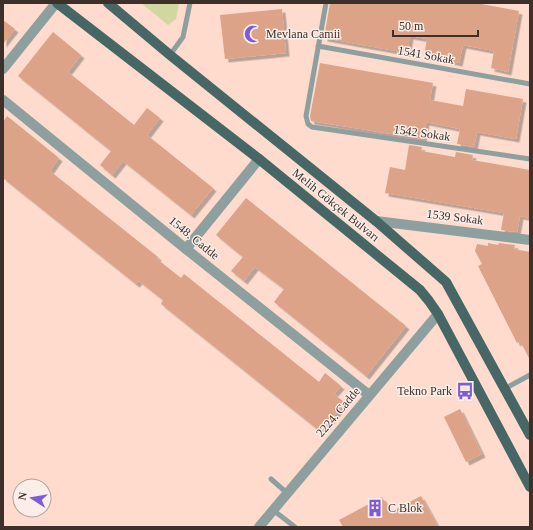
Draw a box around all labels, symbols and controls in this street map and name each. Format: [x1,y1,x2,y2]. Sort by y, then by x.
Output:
scale bar [393,12,478,38]
text: 50 m [399,19,424,33]
mosque icon: Mevlana Camii [243,24,263,44]
place label: Mevlana Camii [266,27,341,41]
street label: 1541 Sokak [397,43,455,67]
street label: 1542 Sokak [393,122,451,144]
street label: Melih Gökçek Bulvarı [290,166,383,245]
street label: 1539 Sokak [426,207,484,227]
street label: 1548. Cadde [166,213,222,263]
bus stop icon: Tekno Park [455,381,475,401]
street label: 2224. Cadde [313,384,363,440]
place label: Tekno Park [397,384,452,398]
north arrow [12,478,52,518]
text: N [16,491,29,501]
building icon: C Blok [365,498,385,518]
place label: C Blok [388,501,422,515]

